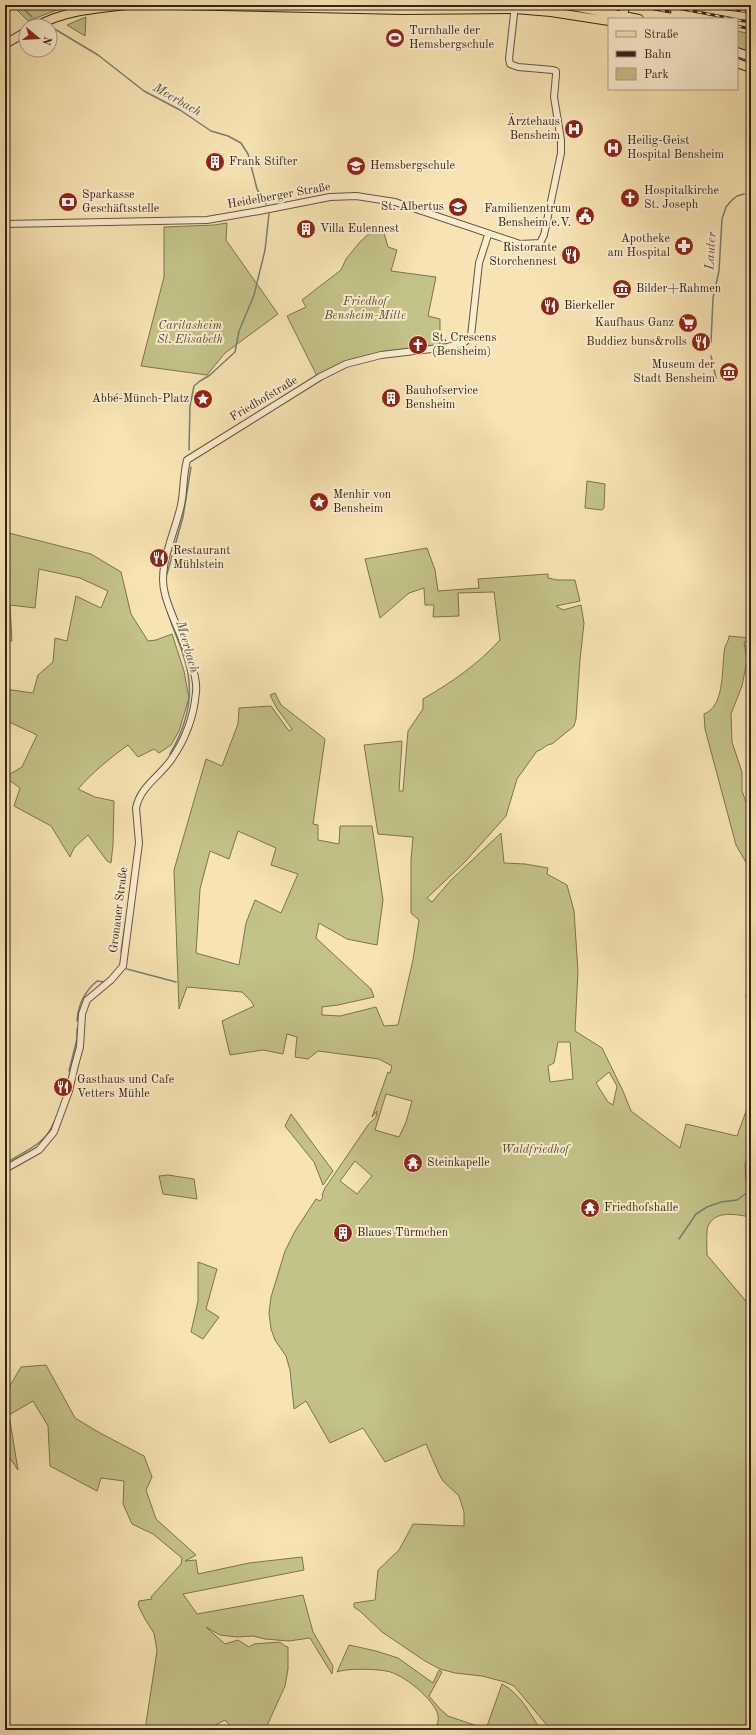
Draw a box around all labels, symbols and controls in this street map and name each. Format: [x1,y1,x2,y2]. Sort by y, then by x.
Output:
north arrow [18,18,58,58]
legend [608,18,738,90]
place label: Turnhalle der Hemsbergschule [409,25,494,51]
sports icon: Turnhalle der Hemsbergschule [384,27,406,49]
text: Straße [644,29,679,41]
text: N [39,35,53,47]
text: Bahn [644,49,672,61]
text: Park [644,69,669,81]
water label: Meerbach [150,81,204,119]
place label: Ärztehaus Bensheim [507,112,560,142]
hospital icon: Ärztehaus Bensheim [563,118,585,140]
place label: Heilig-Geist Hospital Bensheim [627,135,725,161]
hospital icon: Heilig-Geist Hospital Bensheim [602,137,624,159]
building icon: Frank Stifter [204,151,226,173]
school or university icon: Hemsbergschule [345,155,367,177]
place label: Frank Stifter [229,156,298,168]
place label: Hemsbergschule [370,160,455,172]
street label: Heidelberger Straße [227,181,332,211]
place label: Hospitalkirche St. Joseph [644,185,720,211]
church icon: Hospitalkirche St. Joseph [619,187,641,209]
place label: Sparkasse Geschäftsstelle [82,189,160,215]
bank icon: Sparkasse Geschäftsstelle [57,191,79,213]
school or university icon: St. Albertus [447,196,469,218]
place label: St. Albertus [381,201,444,213]
place label: Familienzentrum Bensheim e.V. [484,203,571,229]
public building icon: Familienzentrum Bensheim e.V. [574,205,596,227]
building icon: Villa Eulennest [295,218,317,240]
place label: Villa Eulennest [320,223,399,235]
water label: Lauter [703,231,719,272]
place label: Apotheke am Hospital [608,233,670,259]
pharmacy icon: Apotheke am Hospital [673,235,695,257]
place label: Ristorante Storchennest [489,242,557,268]
restaurant icon: Ristorante Storchennest [560,244,582,266]
museum icon: Bilder+Rahmen [611,278,633,300]
place label: Bilder+Rahmen [636,283,722,295]
restaurant icon: Bierkeller [539,295,561,317]
park label: Friedhof Bensheim-Mitte [323,296,406,322]
place label: Bierkeller [564,300,615,312]
supermarket icon: Kaufhaus Ganz [677,312,699,334]
place label: Kaufhaus Ganz [595,317,674,329]
park label: Caritasheim St. Elisabeth [157,320,223,346]
restaurant icon: Buddiez buns&rolls [690,331,712,353]
place label: St. Crescens (Bensheim) [432,332,497,358]
church icon: St. Crescens (Bensheim) [407,334,429,356]
place label: Buddiez buns&rolls [586,336,687,348]
place label: Museum der Stadt Bensheim [633,359,715,385]
museum icon: Museum der Stadt Bensheim [718,361,740,383]
street label: Friedhofstraße [228,374,300,424]
place label: Bauhofservice Bensheim [405,385,479,411]
building icon: Bauhofservice Bensheim [380,387,402,409]
place icon: Abbé-Münch-Platz [192,388,214,410]
place label: Abbé-Münch-Platz [92,393,189,405]
place label: Menhir von Bensheim [333,489,392,515]
place icon: Menhir von Bensheim [308,491,330,513]
place label: Restaurant Mühlstein [173,545,230,571]
restaurant icon: Restaurant Mühlstein [148,547,170,569]
water label: Meerbach [173,619,201,675]
street label: Gronauer Straße [108,866,130,954]
place label: Gasthaus und Cafe Vetters Mühle [77,1074,175,1100]
restaurant icon: Gasthaus und Cafe Vetters Mühle [52,1076,74,1098]
park label: Waldfriedhof [501,1144,571,1156]
temple icon: Steinkapelle [402,1152,424,1174]
place label: Steinkapelle [427,1157,490,1169]
temple icon: Friedhofshalle [579,1197,601,1219]
place label: Friedhofshalle [604,1202,679,1214]
building icon: Blaues Türmchen [332,1222,354,1244]
place label: Blaues Türmchen [357,1227,449,1239]

